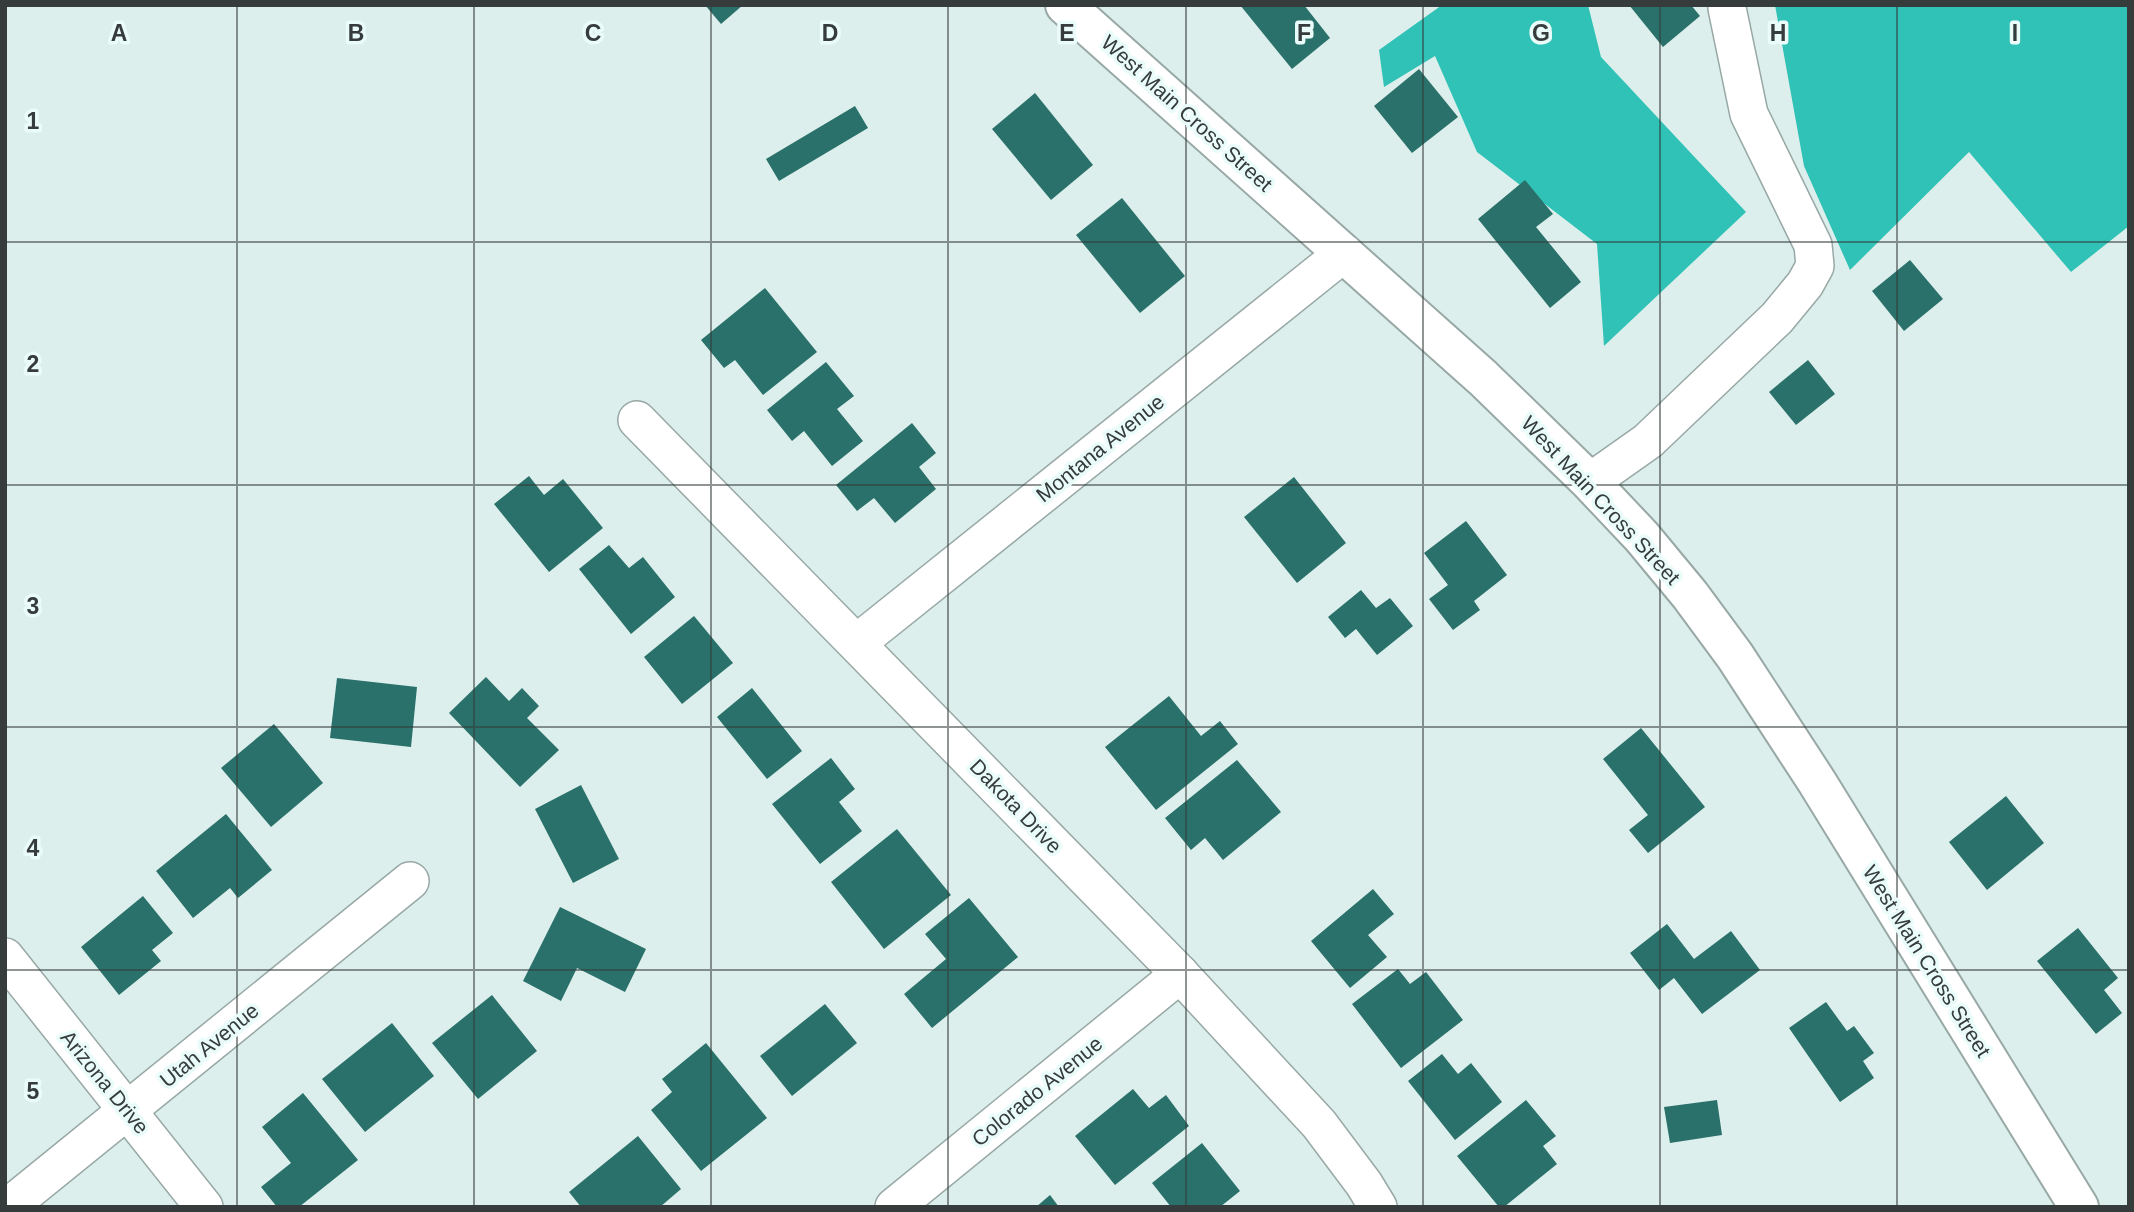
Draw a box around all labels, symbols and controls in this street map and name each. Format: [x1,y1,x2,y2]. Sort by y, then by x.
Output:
text: A [111,20,127,46]
text: B [348,20,364,46]
text: C [585,20,601,46]
text: D [822,20,838,46]
text: E [1059,20,1075,46]
text: F [1297,20,1311,46]
text: G [1532,20,1550,46]
text: H [1770,20,1786,46]
text: I [2012,20,2018,46]
street label: West Main Cross Street [1097,30,1277,196]
text: 1 [27,108,40,134]
text: 2 [27,351,39,377]
street label: Montana Avenue [1032,390,1168,506]
street label: West Main Cross Street [1517,411,1685,589]
text: 3 [27,593,39,619]
street label: Dakota Drive [966,754,1066,858]
text: 4 [27,835,40,861]
street label: West Main Cross Street [1859,861,1995,1061]
street label: Utah Avenue [155,998,263,1092]
street label: Arizona Drive [56,1026,154,1138]
street label: Colorado Avenue [967,1031,1107,1151]
text: 5 [27,1078,40,1104]

